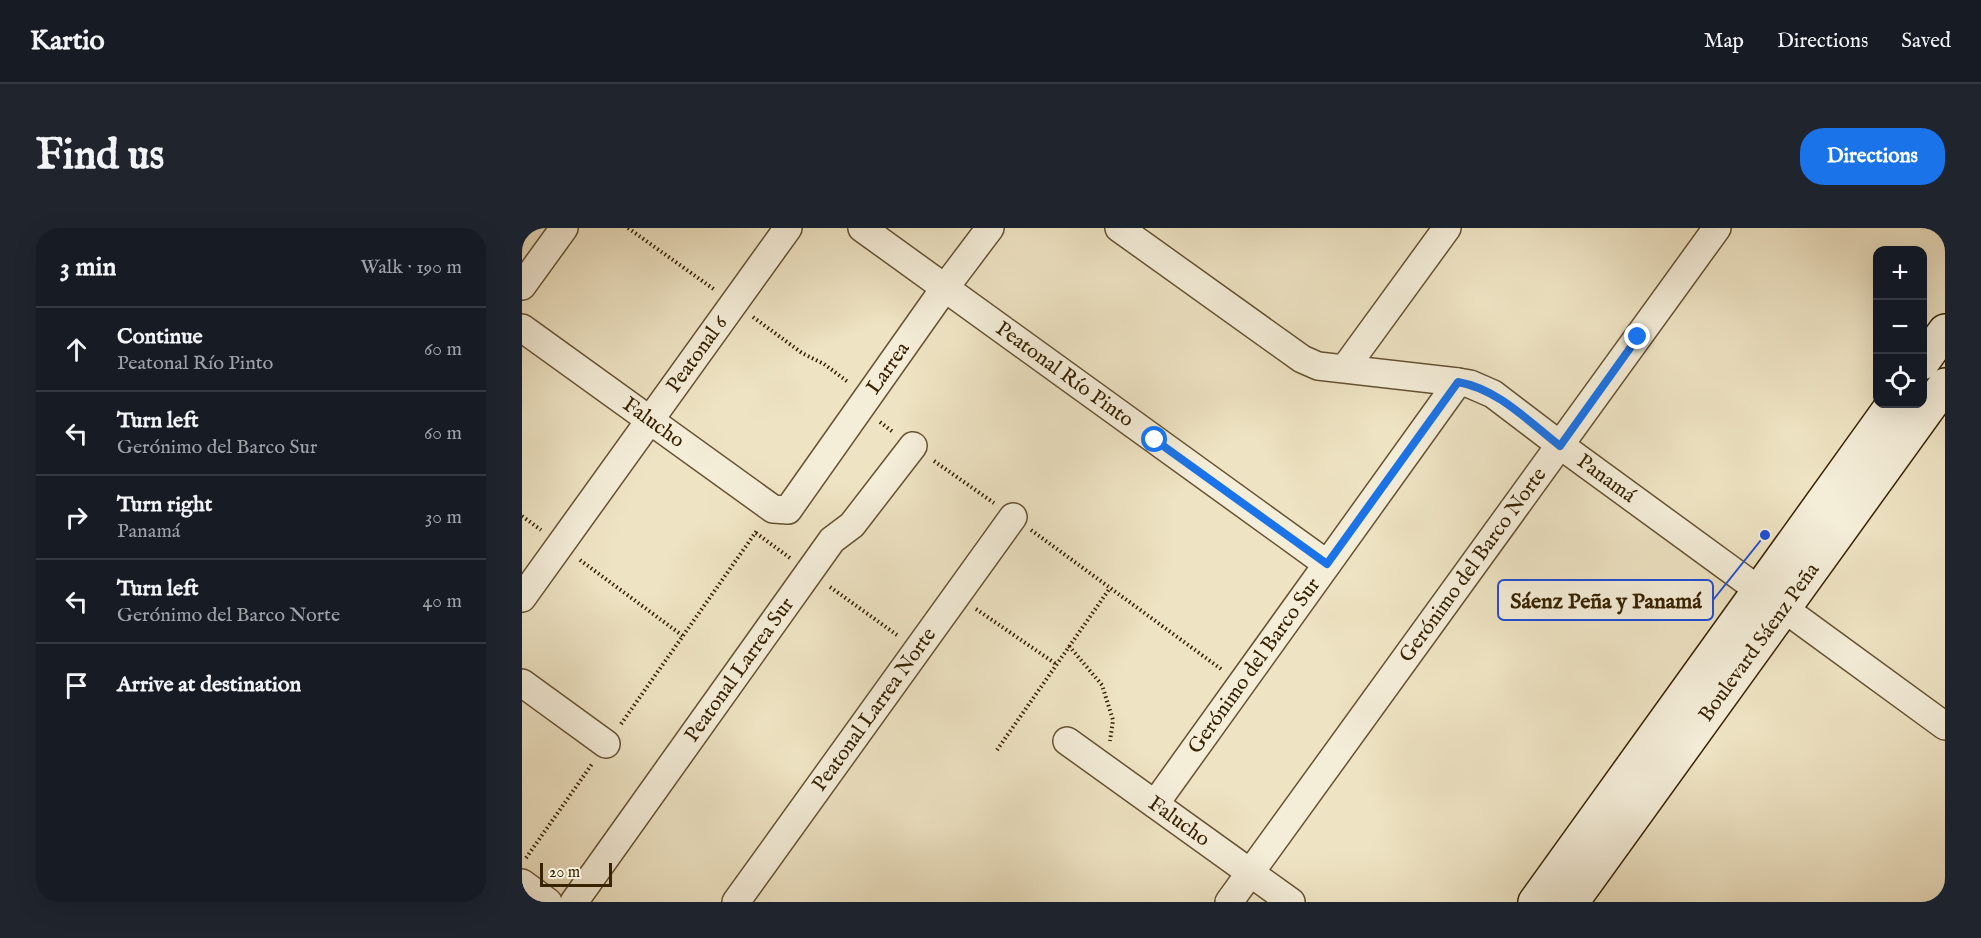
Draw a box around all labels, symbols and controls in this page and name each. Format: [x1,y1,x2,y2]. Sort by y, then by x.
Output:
text: Kartio [30,24,105,59]
text: Map [1704,28,1744,55]
text: Directions [1777,28,1868,55]
text: Saved [1901,28,1951,55]
button: Directions [1800,128,1945,185]
text: Find us [36,130,164,183]
map controls [1873,246,1927,408]
button: + [1873,246,1927,300]
text: 3 min [60,251,116,284]
text: Walk · 190 m [360,255,462,280]
button: − [1873,300,1927,354]
street label: Peatonal 6 [660,310,735,398]
street label: Peatonal Río Pinto [990,315,1139,433]
text: Continue [117,323,203,351]
route end [1624,323,1650,349]
icon: ahead [60,333,93,366]
street label: Larrea [860,336,916,400]
text: 60 m [424,337,462,362]
text: Peatonal Río Pinto [117,351,273,376]
button: locate [1873,354,1927,408]
street label: Falucho [617,391,690,454]
text: Turn left [117,407,199,435]
icon: left [60,417,93,450]
text: 60 m [424,421,462,446]
route start [1141,426,1167,452]
text: Gerónimo del Barco Sur [117,435,317,460]
street label: Panamá [1571,448,1642,510]
street label: Gerónimo del Barco Norte [1393,462,1553,668]
text: Turn right [117,491,212,519]
icon: right [60,501,93,534]
text: 30 m [425,505,462,530]
text: Panamá [117,519,180,544]
street label: Boulevard Sáenz Peña [1693,557,1826,727]
street label: Gerónimo del Barco Sur [1182,572,1327,759]
text: Turn left [117,575,199,603]
callout: Sáenz Peña y Panamá [1498,580,1713,620]
icon: left [60,585,93,618]
text: Sáenz Peña y Panamá [1510,588,1702,616]
text: 40 m [423,589,462,614]
street label: Peatonal Larrea Sur [679,592,800,748]
text: Gerónimo del Barco Norte [117,603,340,628]
street label: Peatonal Larrea Norte [806,622,943,797]
icon: arrive [60,669,93,702]
text: Arrive at destination [117,671,301,699]
street label: Falucho [1143,790,1215,853]
scale bar [540,860,612,888]
text: 20 m [549,863,580,883]

